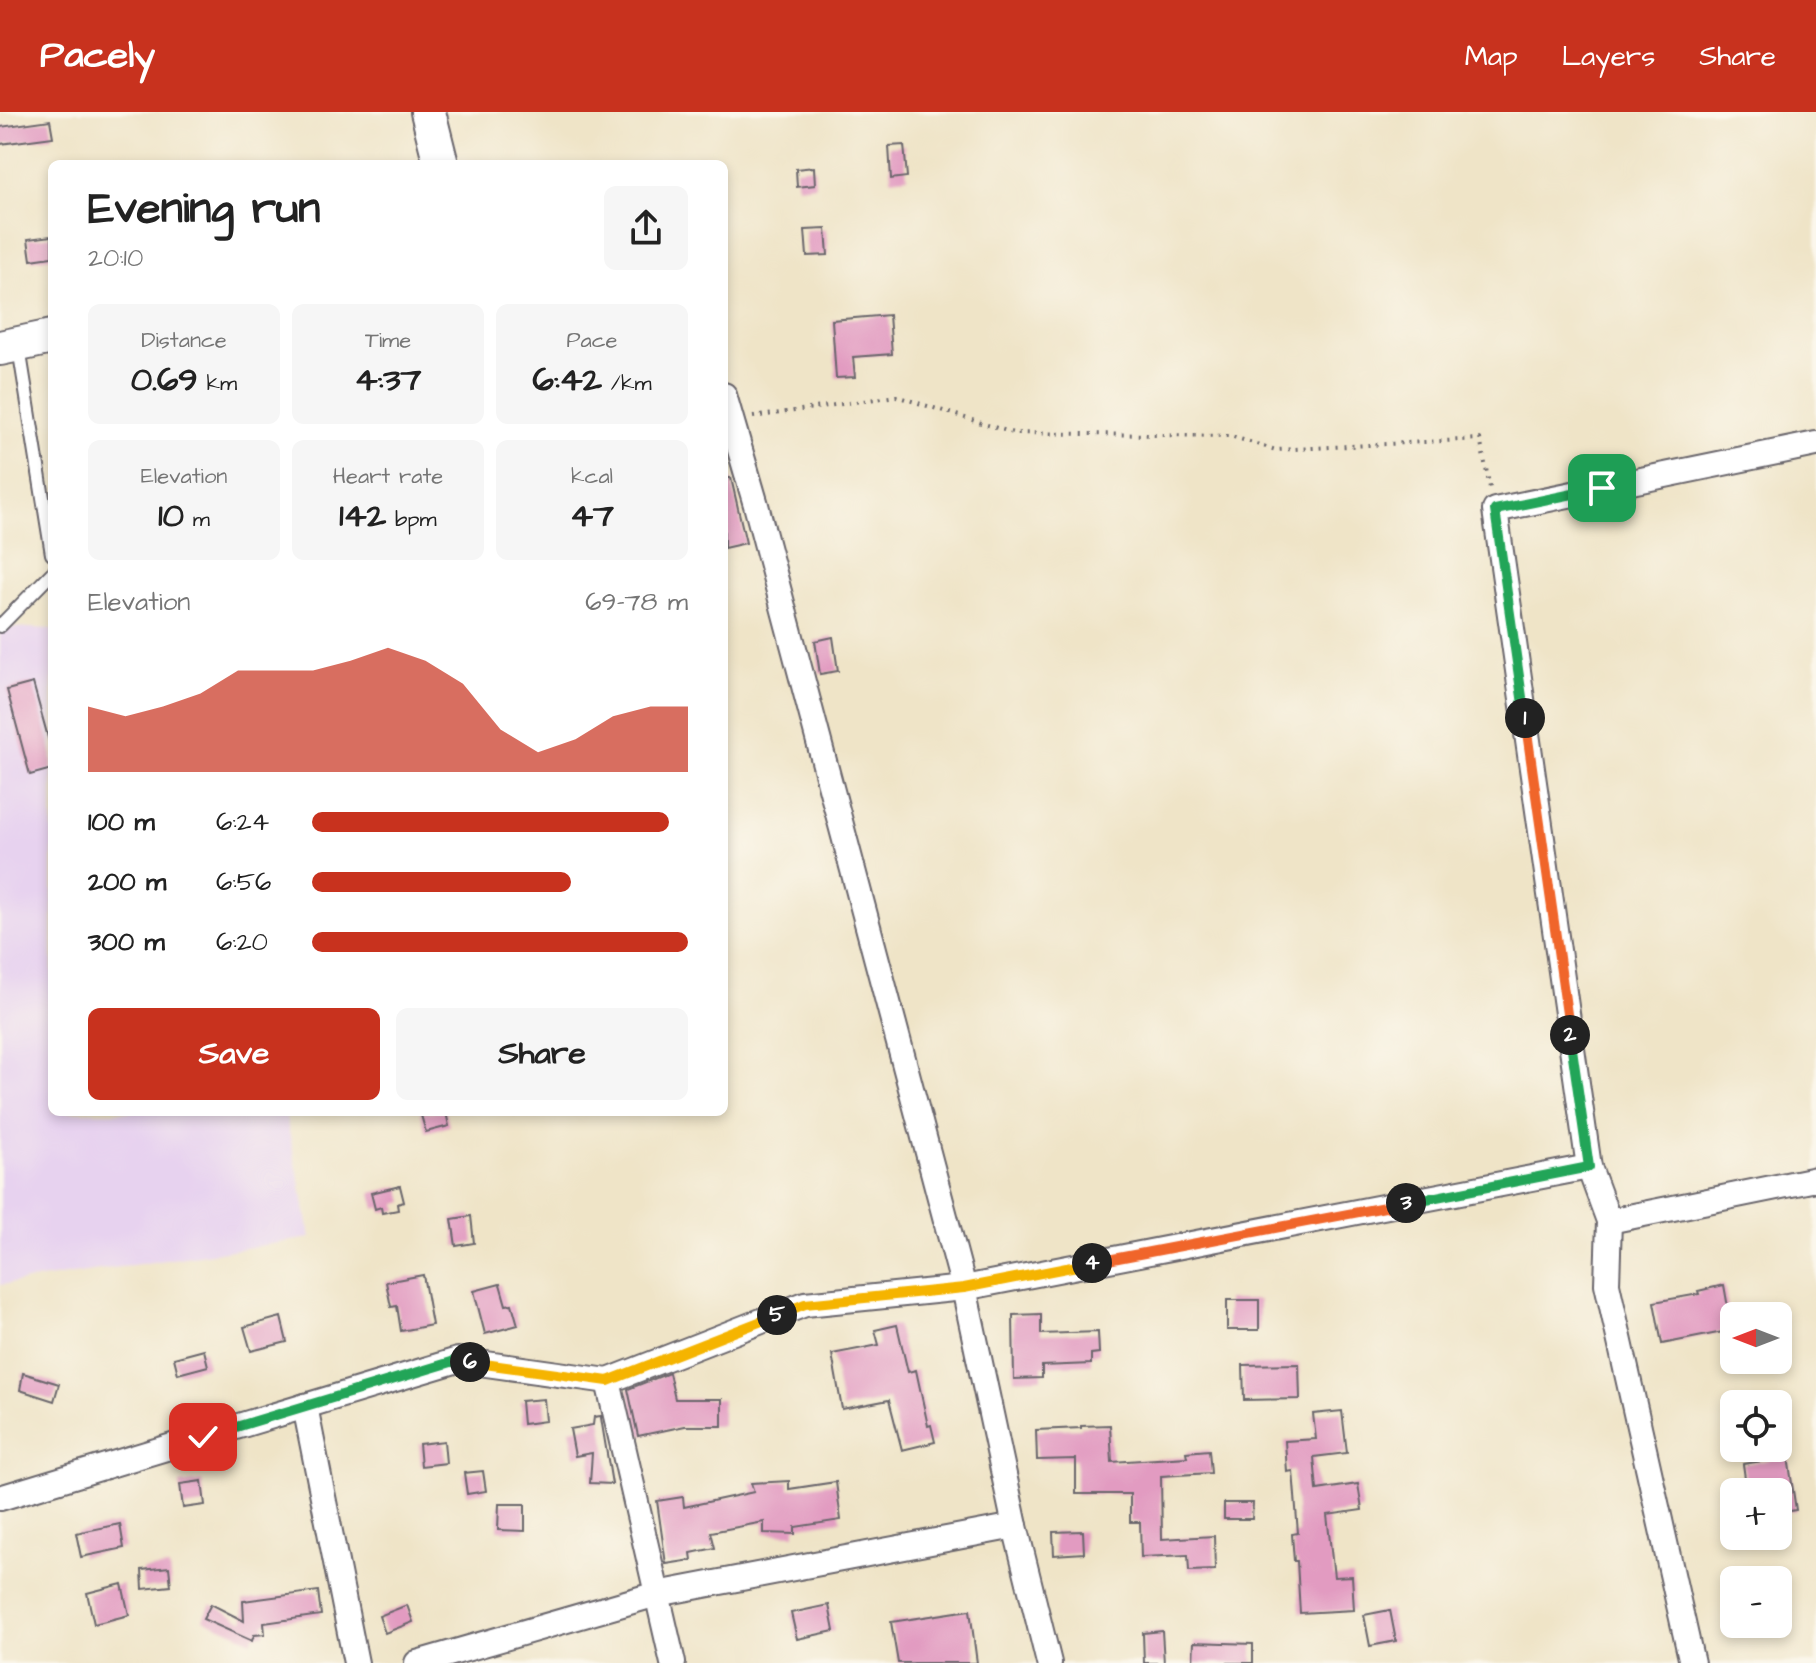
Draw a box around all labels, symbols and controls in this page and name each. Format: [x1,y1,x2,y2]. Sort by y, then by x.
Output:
text: Pacely [40,30,155,82]
text: Map [1465,37,1518,76]
text: Layers [1562,37,1655,76]
text: Share [1699,37,1776,76]
text: Evening run [88,179,320,240]
button: share [604,186,688,270]
text: 20:10 [88,240,143,276]
text: Distance [141,325,227,356]
text: Time [365,325,411,356]
text: Pace [566,325,618,356]
text: 0.69 [131,356,198,404]
text: 4:37 [354,356,422,404]
text: 6:42 [532,356,602,404]
text: km [198,368,237,399]
text: /km [602,368,652,399]
pin [1568,454,1636,522]
text: Elevation [141,461,227,492]
text: Heart rate [333,461,443,492]
text: kcal [571,461,613,492]
icon: arrive [1580,466,1624,510]
text: 10 [158,492,184,540]
text: 142 [339,492,386,540]
text: 47 [570,492,614,540]
text: m [184,504,210,535]
text: bpm [386,504,437,535]
text: Elevation [88,584,190,620]
text: 69–78 m [585,584,688,620]
pin: 1 [1505,698,1545,738]
text: 1 [1524,702,1526,733]
text: 100 m [88,804,155,840]
text: 6:24 [216,804,269,840]
text: 200 m [88,864,166,900]
text: 6:56 [216,864,271,900]
text: 300 m [88,924,165,960]
text: 6:20 [216,924,268,960]
button: Save [88,1008,380,1100]
button: Share [396,1008,688,1100]
pin: 2 [1550,1015,1590,1055]
text: 2 [1564,1019,1576,1050]
pin: 3 [1386,1183,1426,1223]
text: 3 [1400,1187,1412,1218]
pin: 4 [1072,1243,1112,1283]
text: 4 [1085,1247,1099,1278]
pin: 5 [757,1295,797,1335]
text: 5 [769,1299,785,1330]
north arrow [1720,1302,1792,1374]
map controls [1720,1302,1792,1638]
pin: 6 [450,1342,490,1382]
text: 6 [463,1346,477,1377]
button: locate [1720,1390,1792,1462]
pin [169,1403,237,1471]
icon: check [181,1415,225,1459]
button: + [1720,1478,1792,1550]
button: − [1720,1566,1792,1638]

